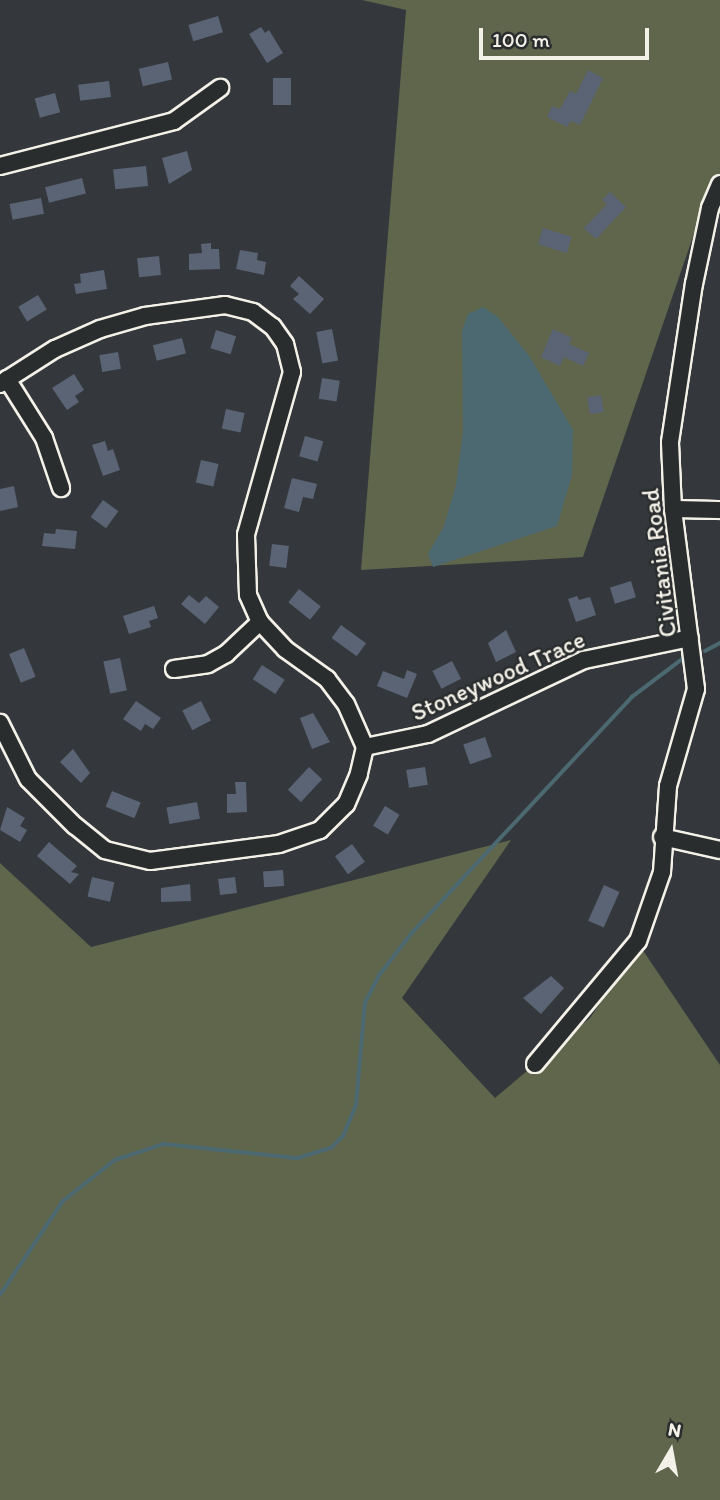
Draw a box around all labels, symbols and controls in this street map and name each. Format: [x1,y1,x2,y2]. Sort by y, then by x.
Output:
scale bar [482,14,652,58]
text: 100 m [492,27,550,52]
street label: Civitania Road [636,487,682,639]
street label: Stoneywood Trace [407,625,589,727]
north arrow [636,1416,706,1486]
text: N [666,1417,683,1442]

